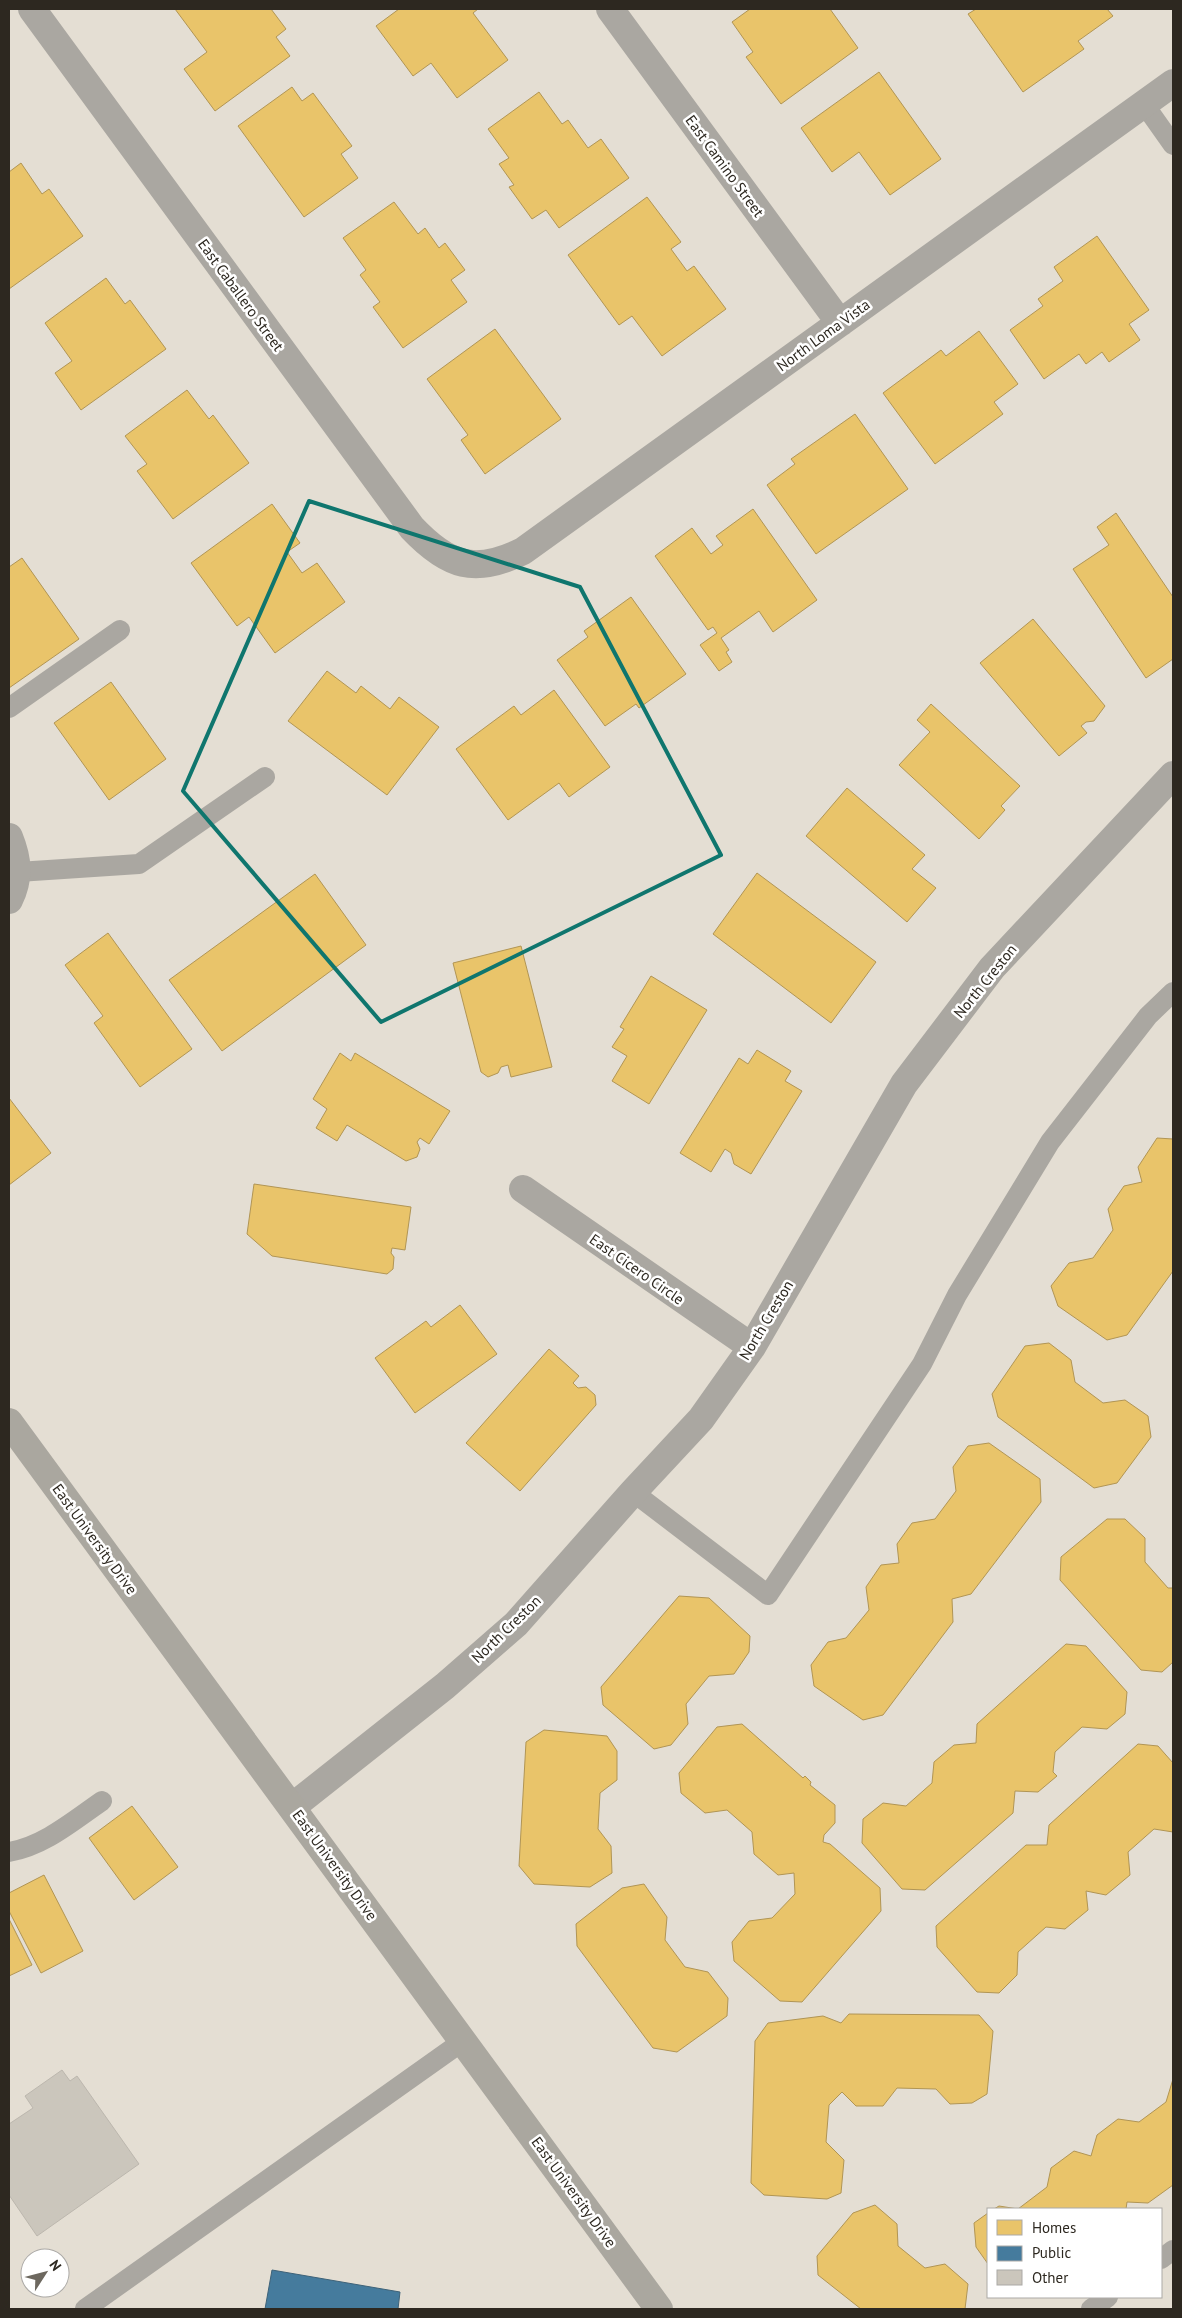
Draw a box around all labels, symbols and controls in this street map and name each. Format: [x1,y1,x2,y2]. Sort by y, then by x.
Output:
street label: East Camino Street [682,111,768,221]
street label: East Caballero Street [194,235,288,355]
street label: North Loma Vista [773,295,873,375]
street label: North Creston [949,940,1021,1022]
street label: East Cicero Circle [586,1229,688,1309]
street label: North Creston [735,1277,797,1363]
street label: East University Drive [48,1480,142,1598]
street label: North Creston [467,1591,545,1667]
street label: East University Drive [288,1806,382,1924]
street label: East University Drive [527,2133,621,2251]
legend [987,2208,1162,2298]
text: Homes [1032,2218,1076,2237]
text: Public [1032,2243,1071,2262]
north arrow [20,2248,70,2298]
text: N [46,2256,66,2274]
text: Other [1032,2268,1068,2287]

